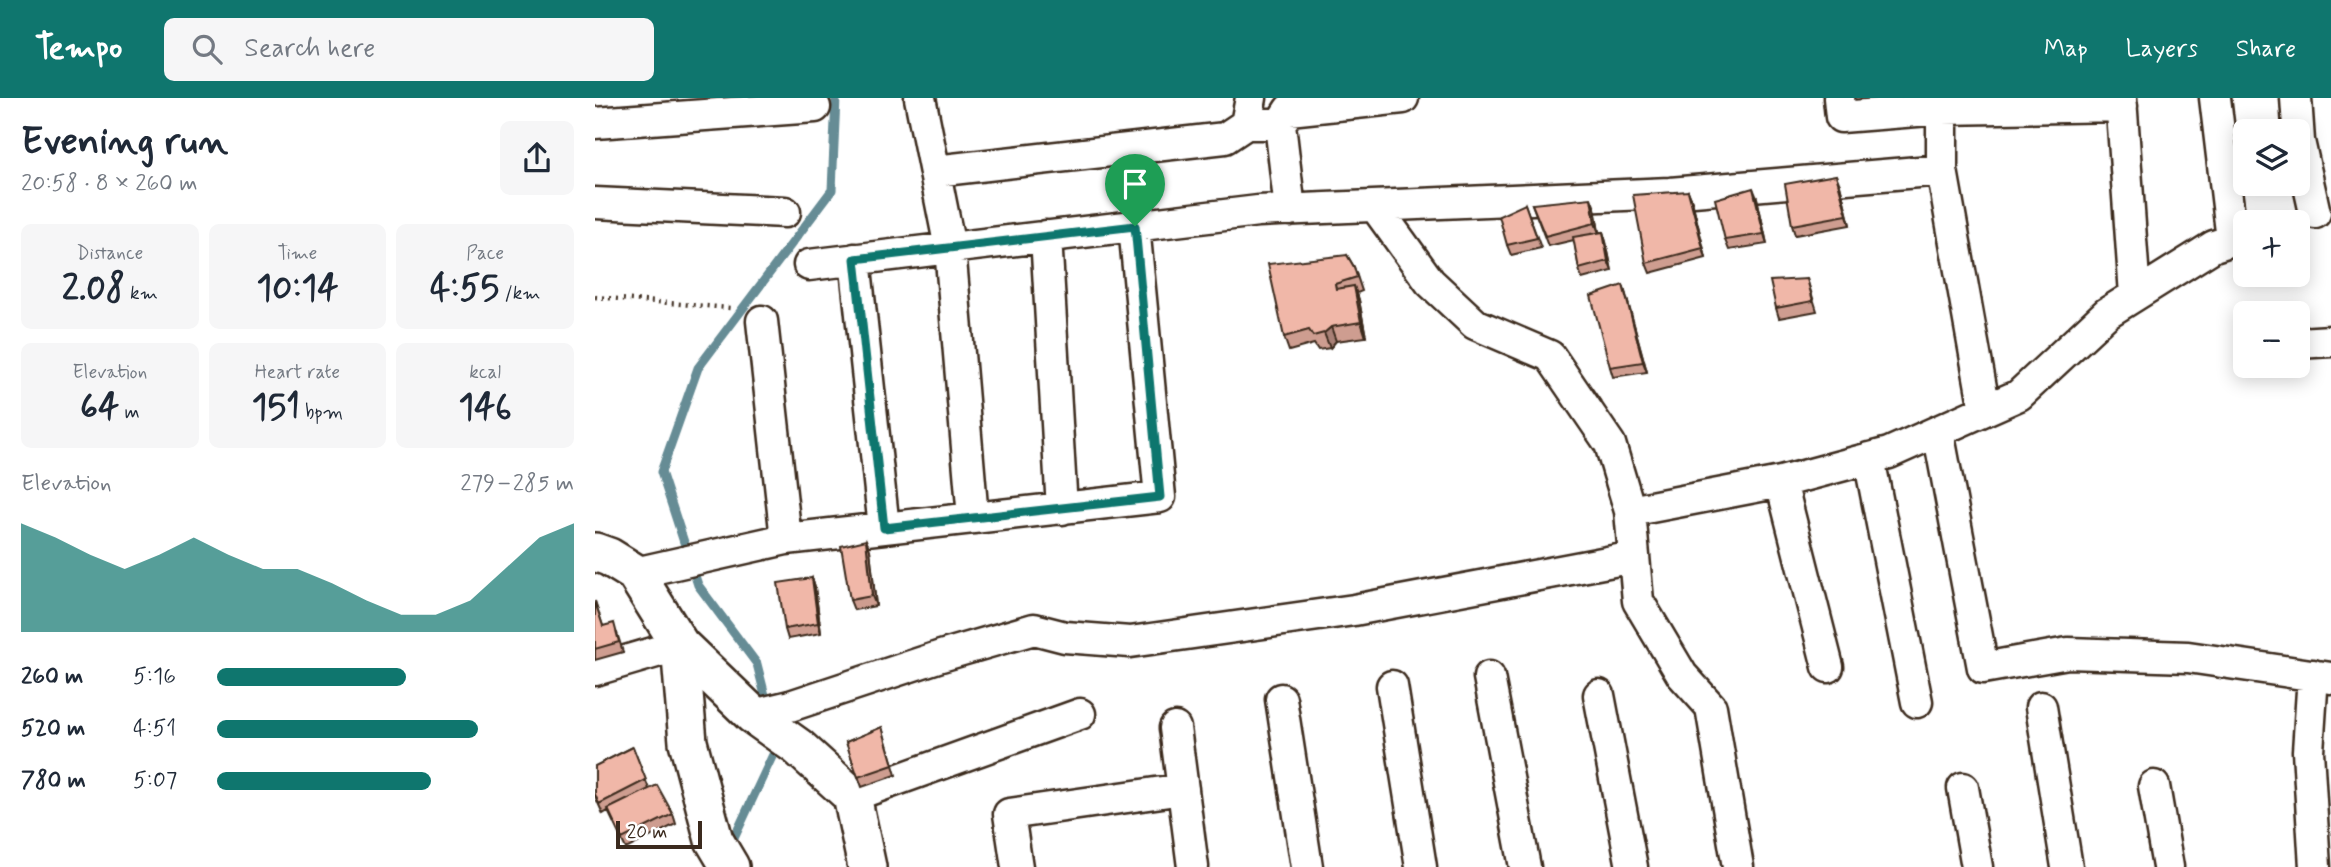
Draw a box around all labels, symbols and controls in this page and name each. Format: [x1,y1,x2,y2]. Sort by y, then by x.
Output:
search box [164,18,654,81]
text: Tempo [35,27,122,71]
icon: search [188,30,226,68]
text: Search here [244,32,375,66]
text: Map [2044,34,2088,65]
text: Layers [2126,34,2198,65]
text: Share [2236,34,2296,65]
text: Evening run [21,118,228,167]
map controls [2233,119,2310,378]
button: layers [2233,119,2310,196]
button: share [500,121,574,195]
pin [1105,154,1165,226]
icon: arrive [1116,165,1154,203]
text: 20:58 · 8 × 260 m [21,169,197,199]
button: + [2233,210,2310,287]
text: Distance [76,241,143,266]
text: Time [278,241,317,266]
text: Pace [466,241,504,266]
text: 2.08 [62,266,125,312]
text: 10:14 [257,266,338,312]
text: 4:55 [430,266,499,312]
text: km [125,281,158,306]
text: /km [499,281,540,306]
button: − [2233,301,2310,378]
text: Elevation [72,360,147,385]
text: Heart rate [255,360,340,385]
text: kcal [469,360,501,385]
text: 64 [80,385,119,431]
text: 151 [252,385,300,431]
text: 146 [458,385,512,431]
text: m [119,400,140,425]
text: bpm [300,400,343,425]
text: Elevation [21,469,112,499]
text: 279–285 m [460,469,574,499]
text: 260 m [21,662,83,692]
text: 5:16 [133,662,176,692]
text: 520 m [21,714,85,744]
text: 4:51 [133,714,176,744]
text: 780 m [21,766,86,796]
text: 5:07 [133,766,177,796]
scale bar [616,818,702,850]
text: 20 m [627,820,667,845]

